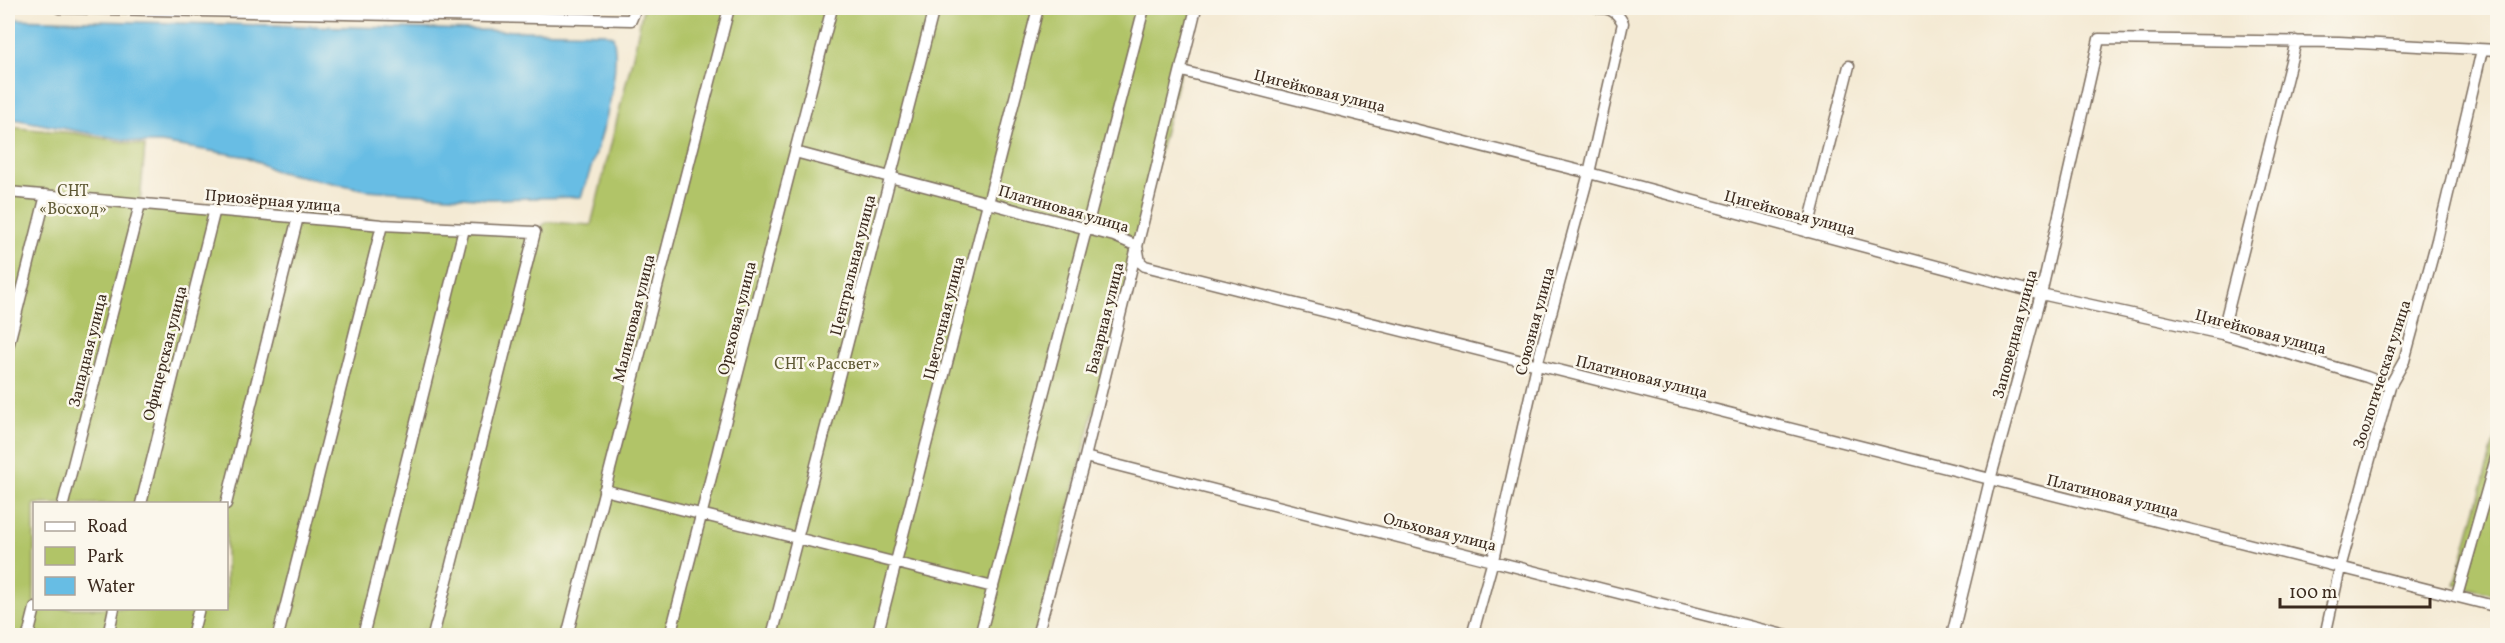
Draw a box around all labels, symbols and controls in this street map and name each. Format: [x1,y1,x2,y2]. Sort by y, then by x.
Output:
street label: Цигейковая улица [1251,65,1388,119]
park label: СНТ «Восход» [39,181,107,221]
street label: Платиновая улица [995,181,1132,239]
street label: Приозёрная улица [204,185,342,219]
street label: Цигейковая улица [1721,186,1858,242]
street label: Центральная улица [826,193,882,338]
street label: Малиновая улица [608,252,662,385]
street label: Цветочная улица [919,254,971,383]
street label: Ореховая улица [713,259,763,378]
street label: Базарная улица [1081,260,1130,377]
street label: Союзная улица [1511,265,1561,378]
street label: Заповедная улица [1988,267,2044,402]
street label: Офицерская улица [139,284,193,423]
street label: Западная улица [64,291,114,410]
street label: Зоологическая улица [2348,297,2417,452]
street label: Цигейковая улица [2192,305,2329,361]
street label: Платиновая улица [1573,351,1710,405]
park label: СНТ «Рассвет» [774,354,880,376]
street label: Платиновая улица [2044,470,2181,524]
legend [33,502,228,610]
street label: Ольховая улица [1380,508,1499,558]
text: Road [87,515,128,540]
text: Park [87,545,124,570]
scale bar [2280,571,2430,609]
text: Water [87,575,135,600]
text: 100 m [2289,581,2338,606]

